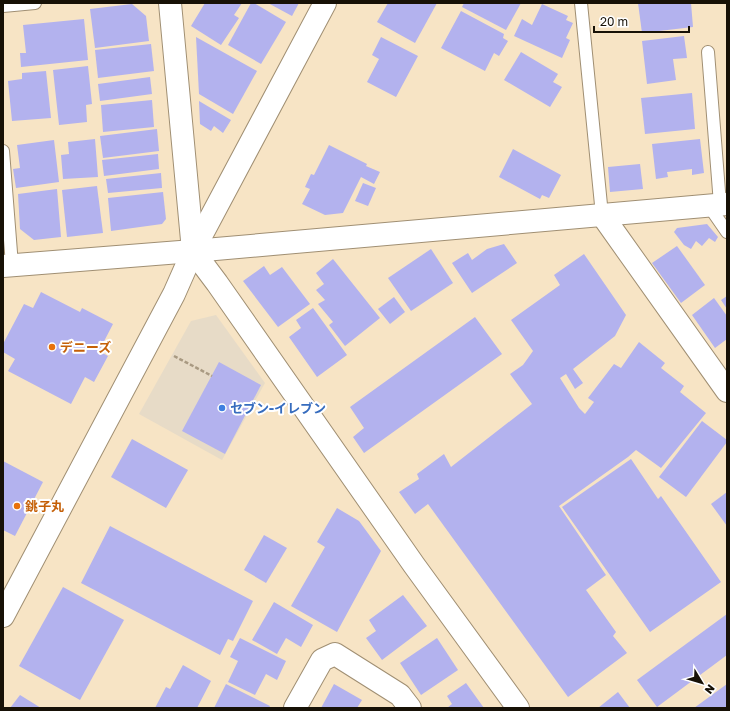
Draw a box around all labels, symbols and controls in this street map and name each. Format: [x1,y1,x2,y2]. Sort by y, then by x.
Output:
scale bar [594,8,689,34]
text: 20 m [600,14,628,29]
place label: デニーズ [60,339,111,355]
marker: デニーズ [47,342,57,352]
place label: セブン-イレブン [230,400,326,416]
marker: セブン-イレブン [217,403,227,413]
place label: 銚子丸 [25,498,64,514]
marker: 銚子丸 [12,501,22,511]
north arrow [682,663,722,703]
text: N [703,682,718,697]

